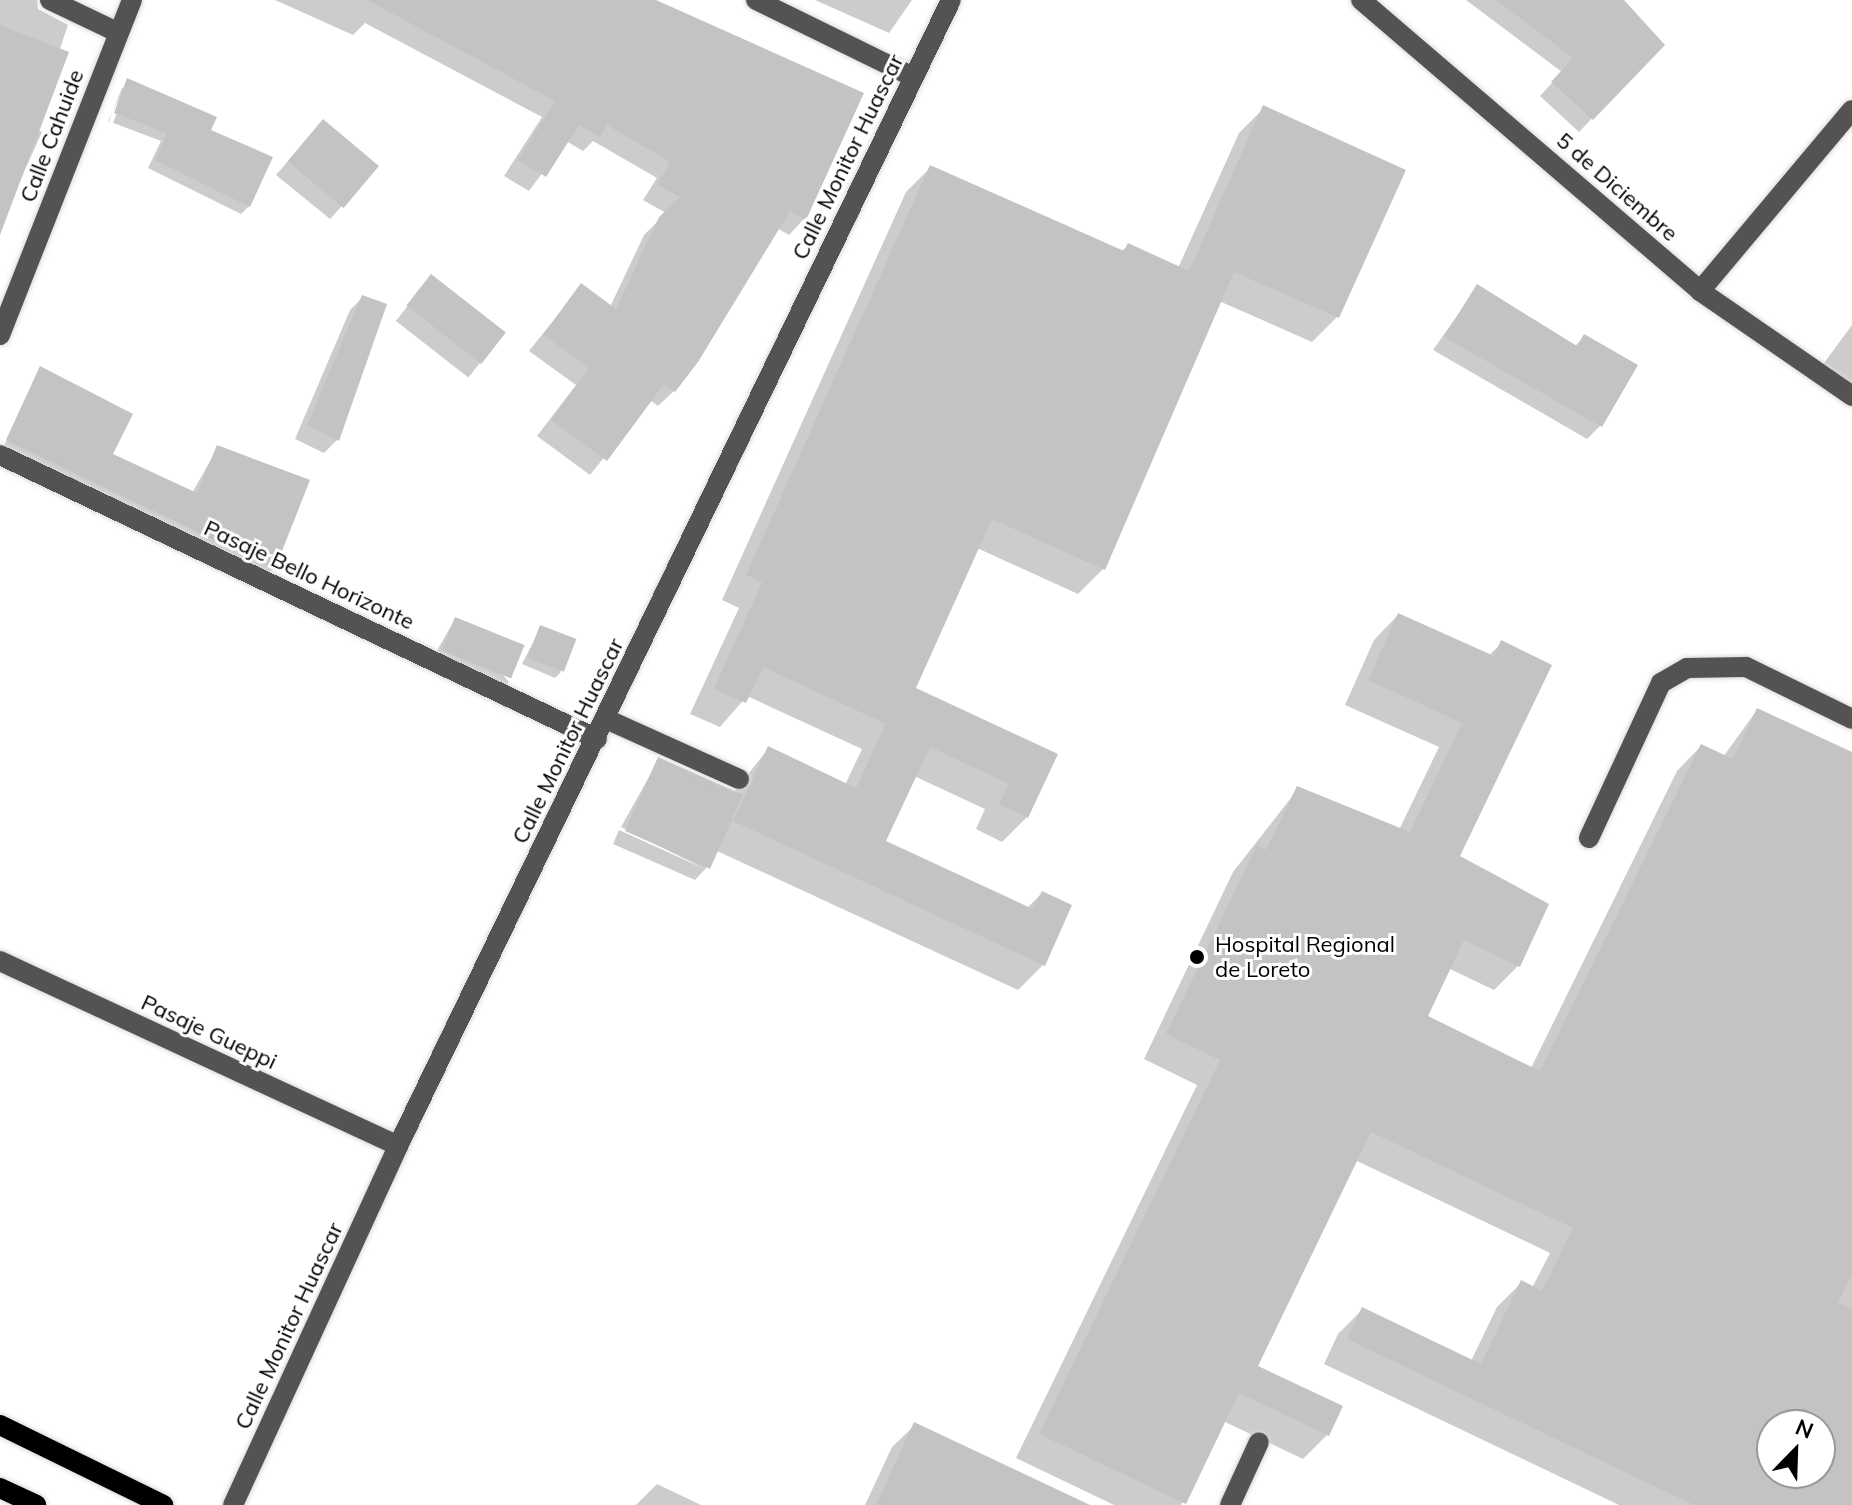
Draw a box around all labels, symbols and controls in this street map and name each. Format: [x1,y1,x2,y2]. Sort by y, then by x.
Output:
street label: Calle Monitor Huascar [787,50,909,264]
street label: Calle Cahuide [15,66,89,206]
street label: 5 de Diciembre [1551,127,1683,247]
street label: Pasaje Bello Horizonte [200,515,418,635]
street label: Calle Monitor Huascar [507,634,629,848]
place label: Hospital Regional de Loreto [1215,931,1395,982]
marker: Hospital Regional de Loreto [1186,946,1208,968]
street label: Pasaje Gueppi [137,989,281,1075]
street label: Calle Monitor Huascar [229,1218,349,1434]
north arrow [1756,1409,1836,1489]
text: N [1791,1413,1818,1445]

